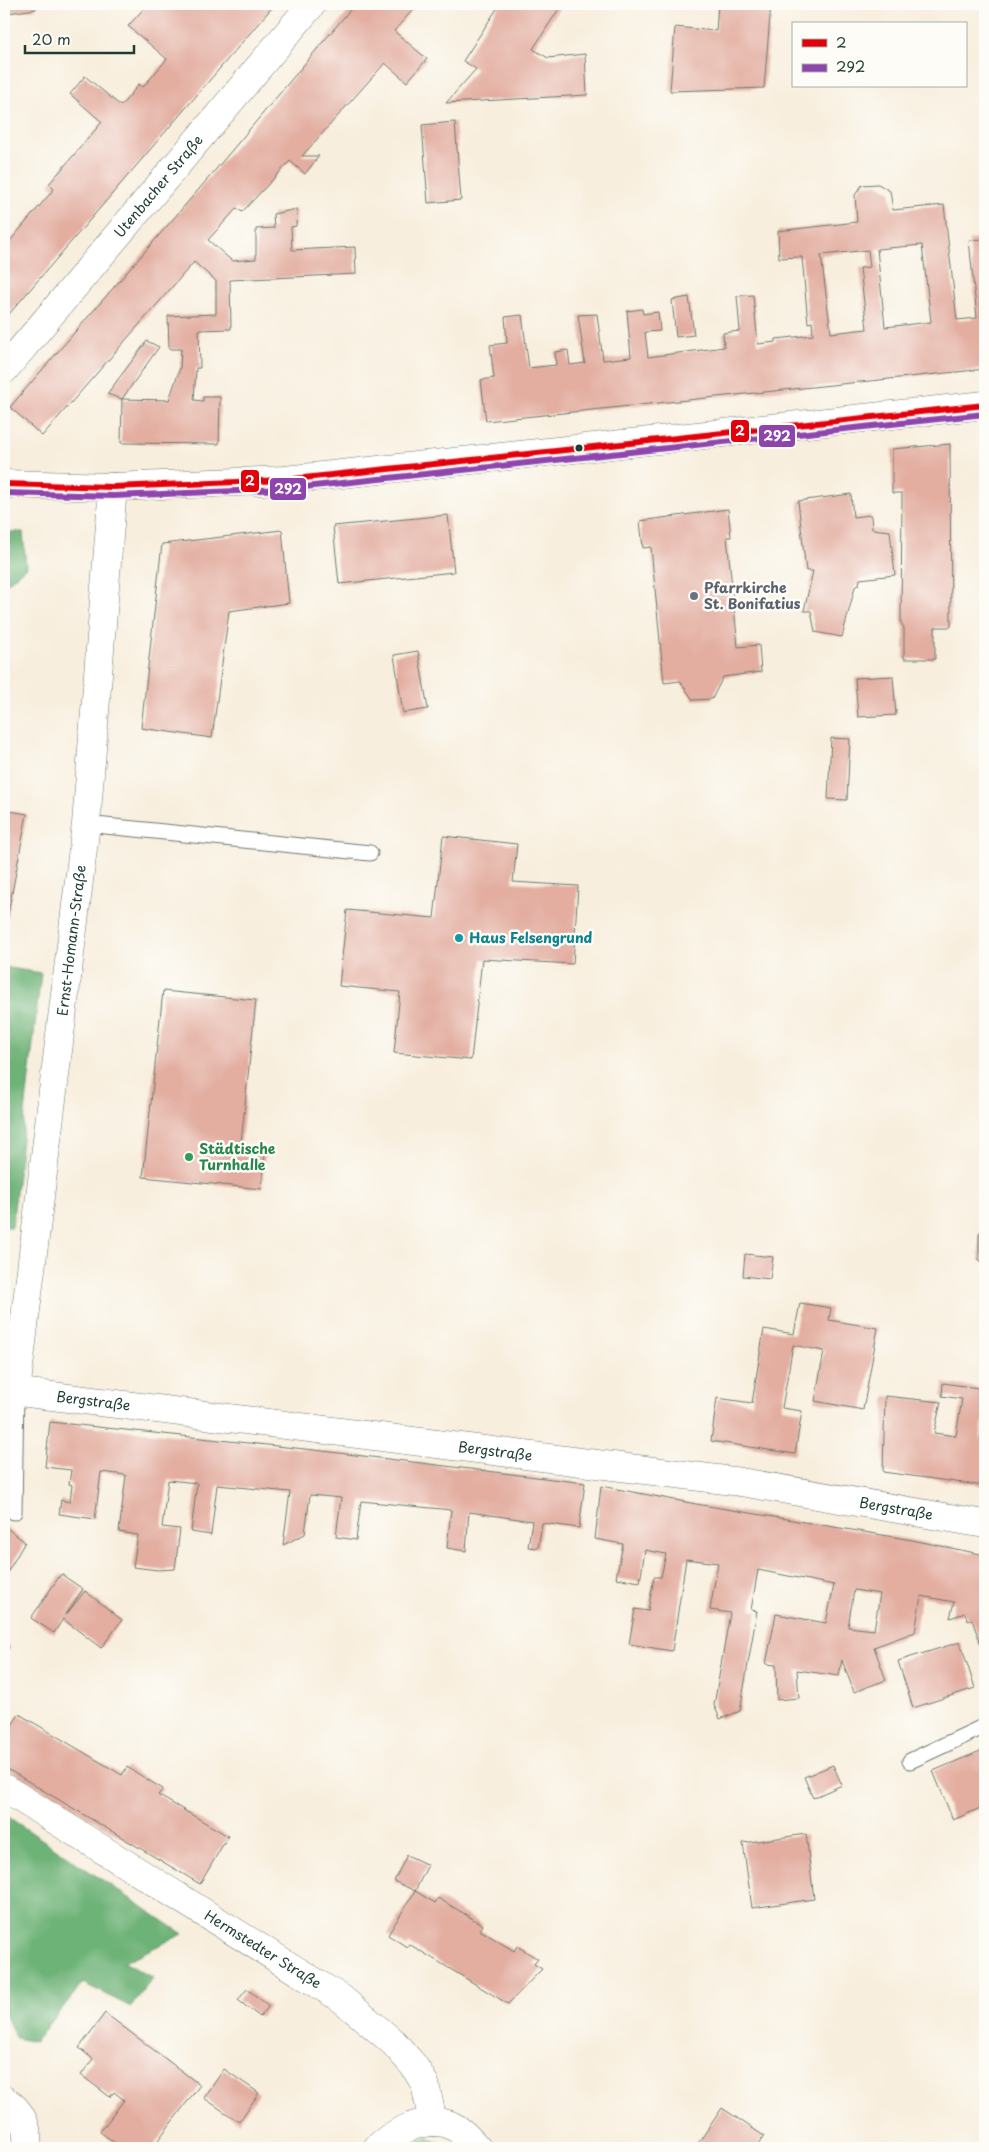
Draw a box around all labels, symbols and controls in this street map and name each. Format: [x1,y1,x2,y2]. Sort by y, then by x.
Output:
scale bar [25,22,134,54]
legend [792,22,966,88]
text: 20 m [32,27,71,50]
text: 2 [836,30,847,53]
text: 292 [836,54,865,77]
street label: Utenbacher Straße [109,130,208,242]
line badge: 2 [730,419,750,443]
text: 2 [735,420,745,441]
line badge: 292 [758,424,796,448]
text: 292 [763,425,791,446]
unlabelled marker [574,443,584,453]
line badge: 2 [240,469,260,493]
text: 2 [245,470,255,491]
line badge: 292 [269,477,307,501]
text: 292 [274,478,302,499]
place label: Pfarrkirche St. Bonifatius [704,577,801,614]
marker: Pfarrkirche St. Bonifatius [688,590,700,602]
street label: Ernst-Homann-Straße [51,864,91,1017]
place label: Haus Felsengrund [469,927,593,948]
marker: Haus Felsengrund [453,932,465,944]
place label: Städtische Turnhalle [199,1138,276,1175]
marker: Städtische Turnhalle [183,1151,195,1163]
street label: Bergstraße [55,1386,132,1416]
street label: Bergstraße [457,1436,534,1466]
street label: Bergstraße [858,1492,935,1525]
street label: Hermstedter Straße [201,1905,325,1994]

